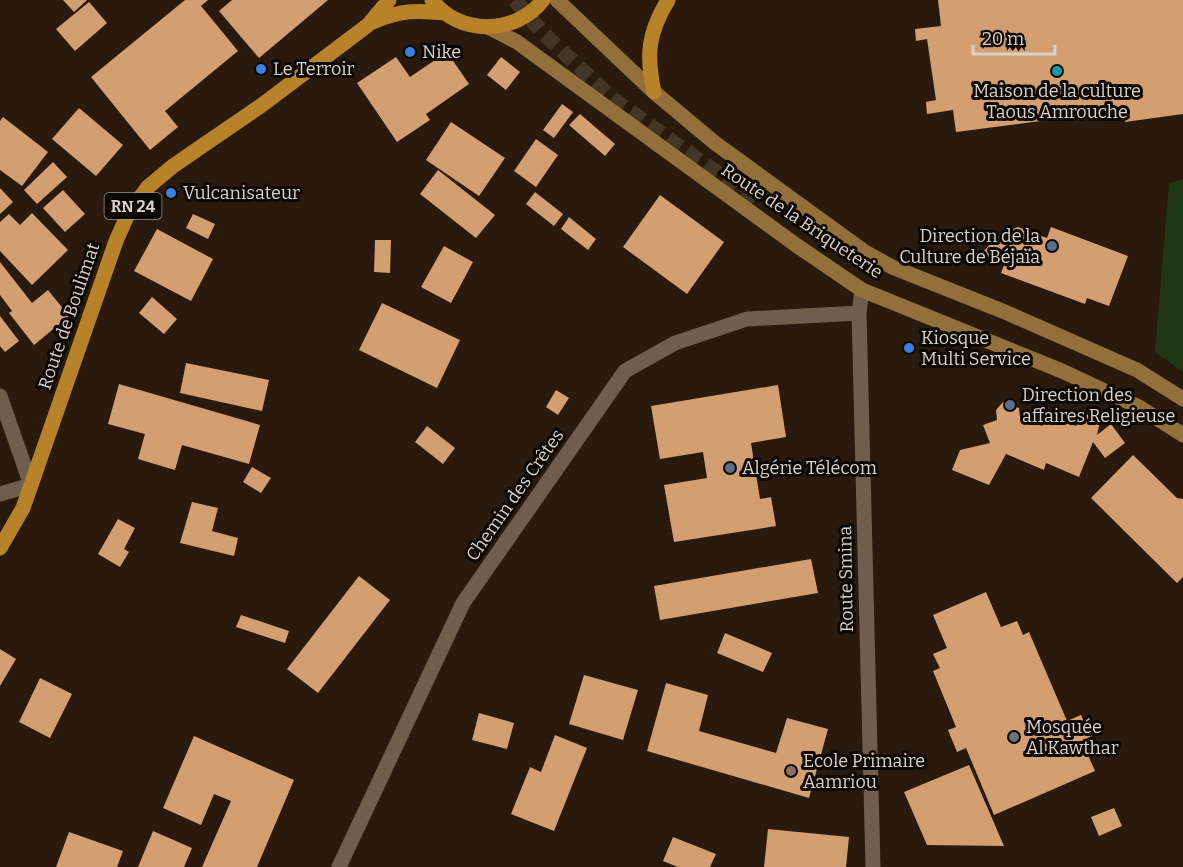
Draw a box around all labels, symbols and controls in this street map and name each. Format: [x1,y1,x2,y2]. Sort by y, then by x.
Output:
scale bar [973,18,1056,56]
text: 20 m [982,28,1024,50]
place label: Nike [422,41,461,63]
marker: Nike [403,45,417,59]
place label: Le Terroir [273,58,355,80]
marker: Le Terroir [254,62,268,76]
marker: Maison de la culture Taous Amrouche [1050,64,1064,78]
place label: Maison de la culture Taous Amrouche [973,80,1141,123]
street label: Route de la Briqueterie [717,159,887,283]
place label: Vulcanisateur [183,182,300,204]
marker: Vulcanisateur [164,186,178,200]
road number: RN 24 [104,193,162,219]
place label: Direction de la Culture de Béjaïa [899,225,1040,268]
street label: Route de Boulimat [34,239,105,392]
marker: Direction de la Culture de Béjaïa [1045,239,1059,253]
place label: Kiosque Multi Service [921,327,1031,370]
marker: Kiosque Multi Service [902,341,916,355]
place label: Direction des affaires Religieuse [1022,384,1175,427]
marker: Direction des affaires Religieuse [1003,398,1017,412]
street label: Chemin des Crêtes [461,425,569,565]
place label: Algérie Télécom [742,457,877,479]
marker: Algérie Télécom [723,461,737,475]
street label: Route Smina [834,525,858,633]
place label: Mosquée Al Kawthar [1026,716,1119,759]
marker: Mosquée Al Kawthar [1007,730,1021,744]
place label: Ecole Primaire Aamriou [803,750,925,793]
marker: Ecole Primaire Aamriou [784,764,798,778]

